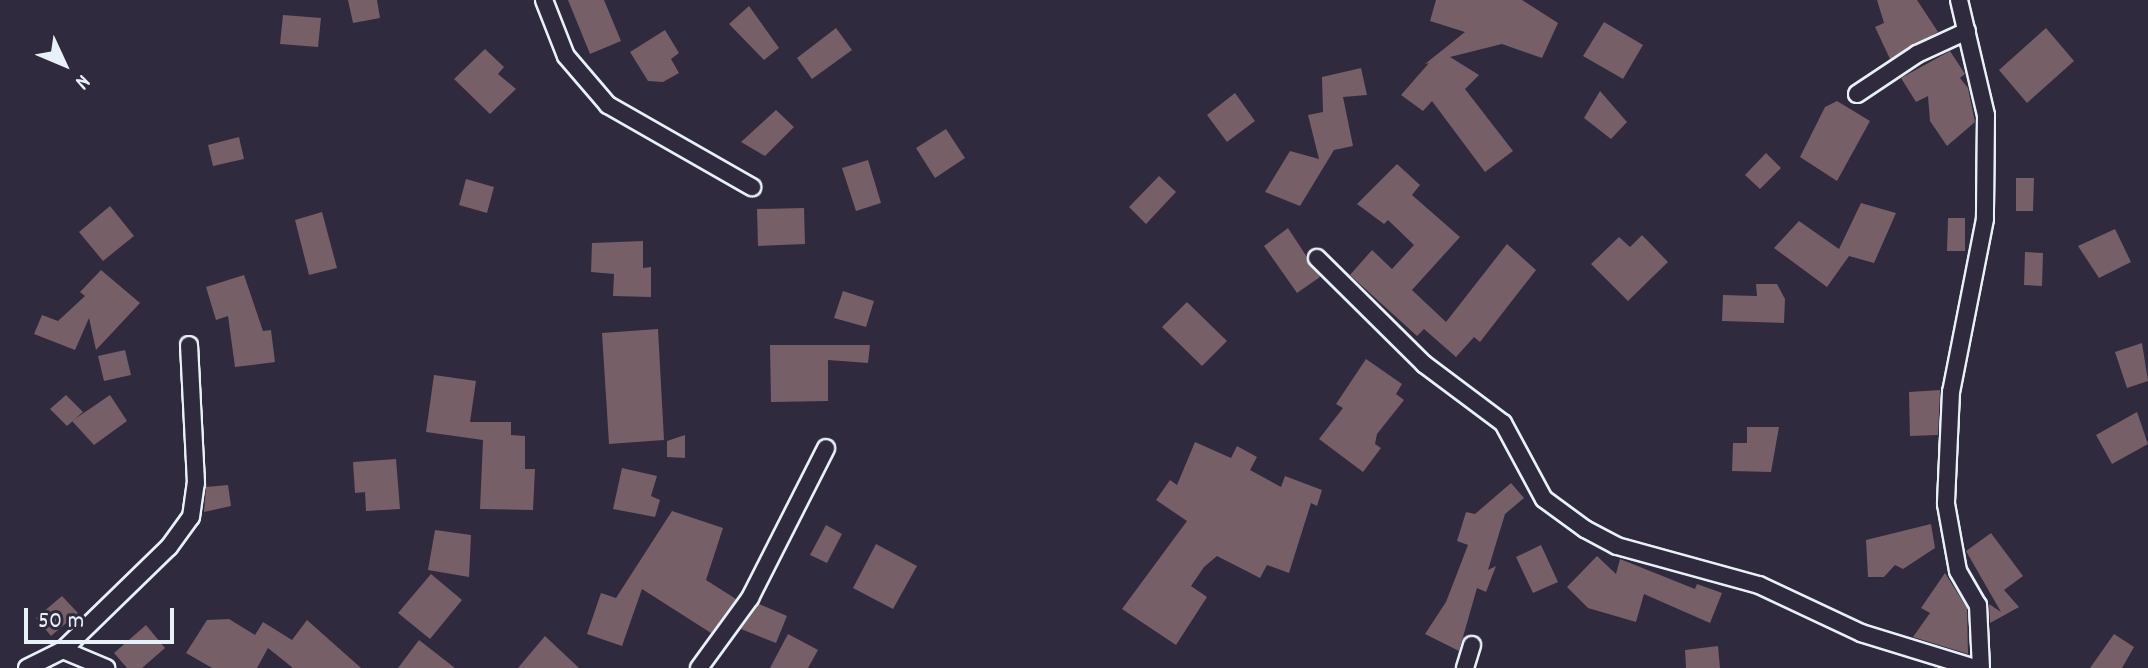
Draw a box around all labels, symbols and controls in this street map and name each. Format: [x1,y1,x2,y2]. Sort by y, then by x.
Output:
north arrow [24,24,104,104]
text: N [67,66,97,96]
scale bar [28,592,178,642]
text: 50 m [38,605,84,639]

